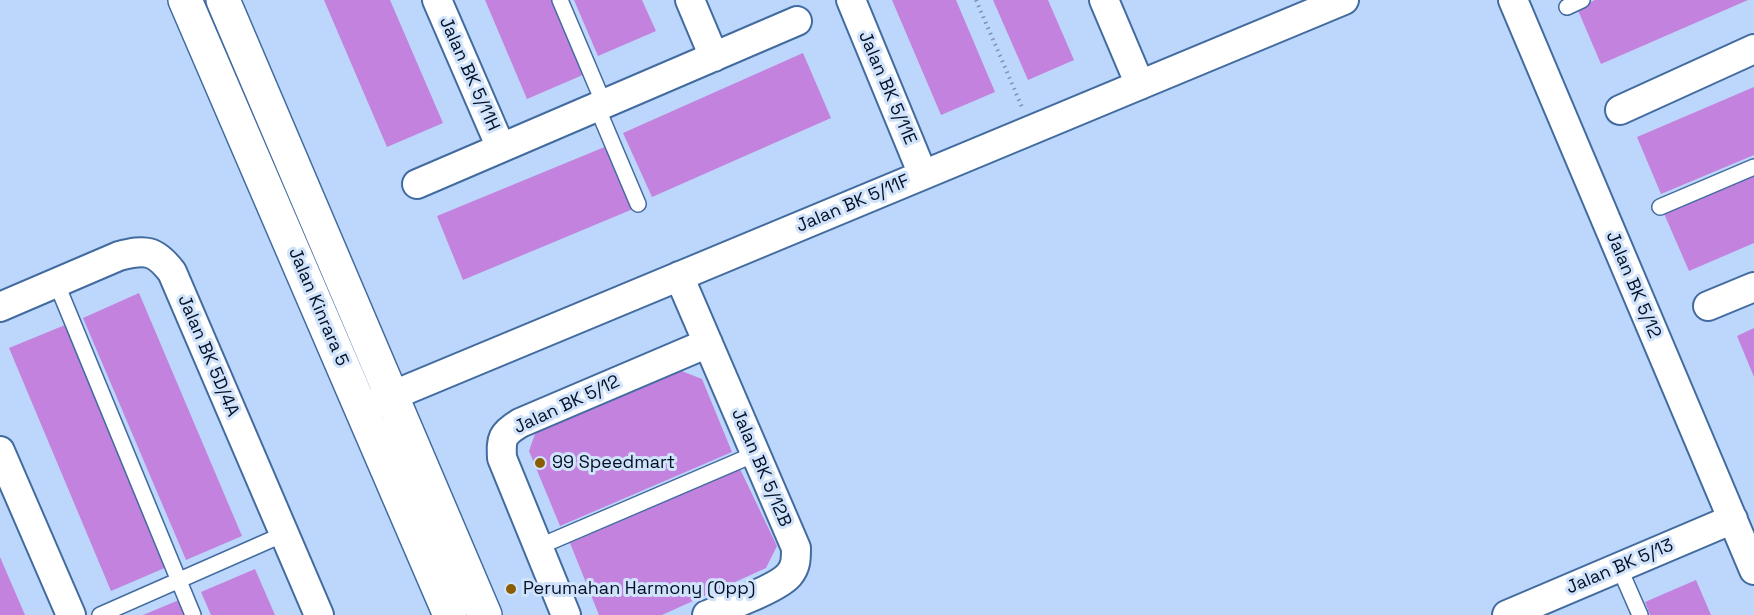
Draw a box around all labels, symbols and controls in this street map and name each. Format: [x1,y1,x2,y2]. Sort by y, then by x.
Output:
street label: Jalan BK 5/11H [434,14,504,134]
street label: Jalan BK 5/11E [853,28,921,148]
street label: Jalan BK 5/11F [793,170,913,238]
street label: Jalan BK 5/12 [1601,228,1665,342]
street label: Jalan Kinrara 5 [283,245,353,369]
street label: Jalan BK 5D/4A [173,292,243,420]
street label: Jalan BK 5/12 [511,371,623,439]
street label: Jalan BK 5/12B [726,406,796,530]
place label: 99 Speedmart [552,452,675,474]
marker: 99 Speedmart [533,456,547,470]
street label: Jalan BK 5/13 [1563,535,1677,599]
place label: Perumahan Harmony (Opp) [523,578,755,600]
marker: Perumahan Harmony (Opp) [504,582,518,596]

